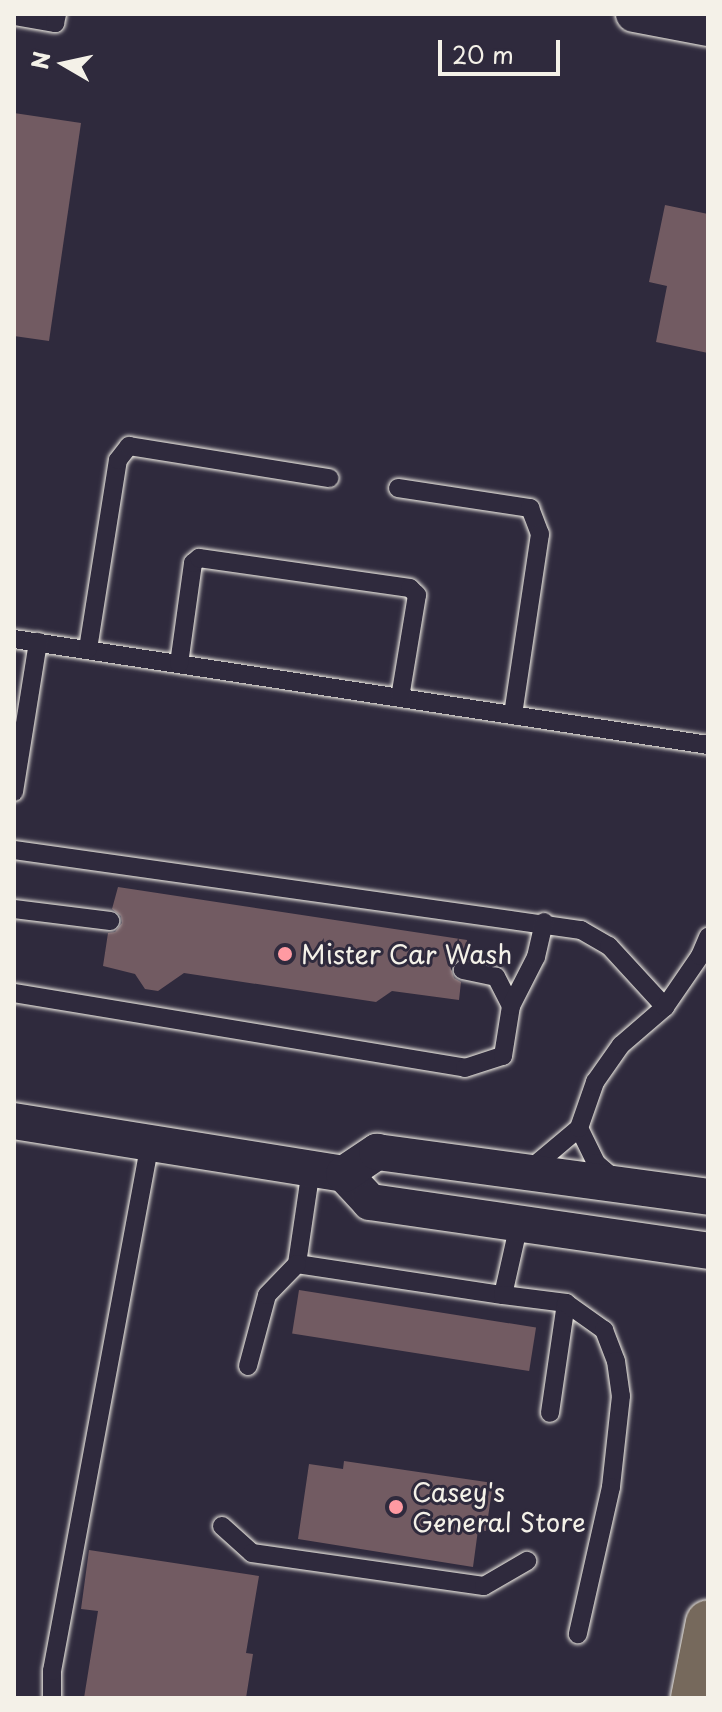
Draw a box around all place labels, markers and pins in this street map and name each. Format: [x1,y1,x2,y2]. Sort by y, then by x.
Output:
place label: Mister Car Wash [301,938,513,970]
marker: Mister Car Wash [276,945,294,963]
place label: Casey's General Store [412,1476,586,1538]
marker: Casey's General Store [387,1498,405,1516]

